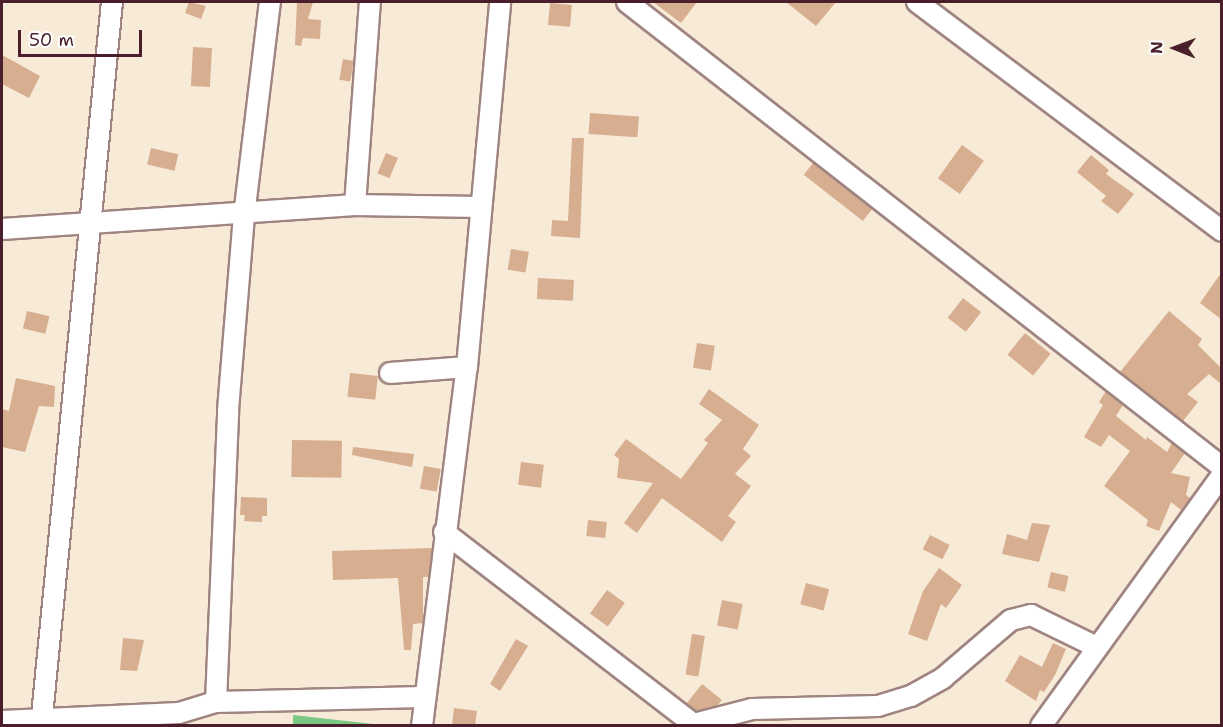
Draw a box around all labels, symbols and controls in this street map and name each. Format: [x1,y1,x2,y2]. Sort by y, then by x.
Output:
scale bar [21,18,146,56]
north arrow [1145,18,1205,78]
text: 50 m [29,28,74,52]
text: N [1146,41,1167,54]

